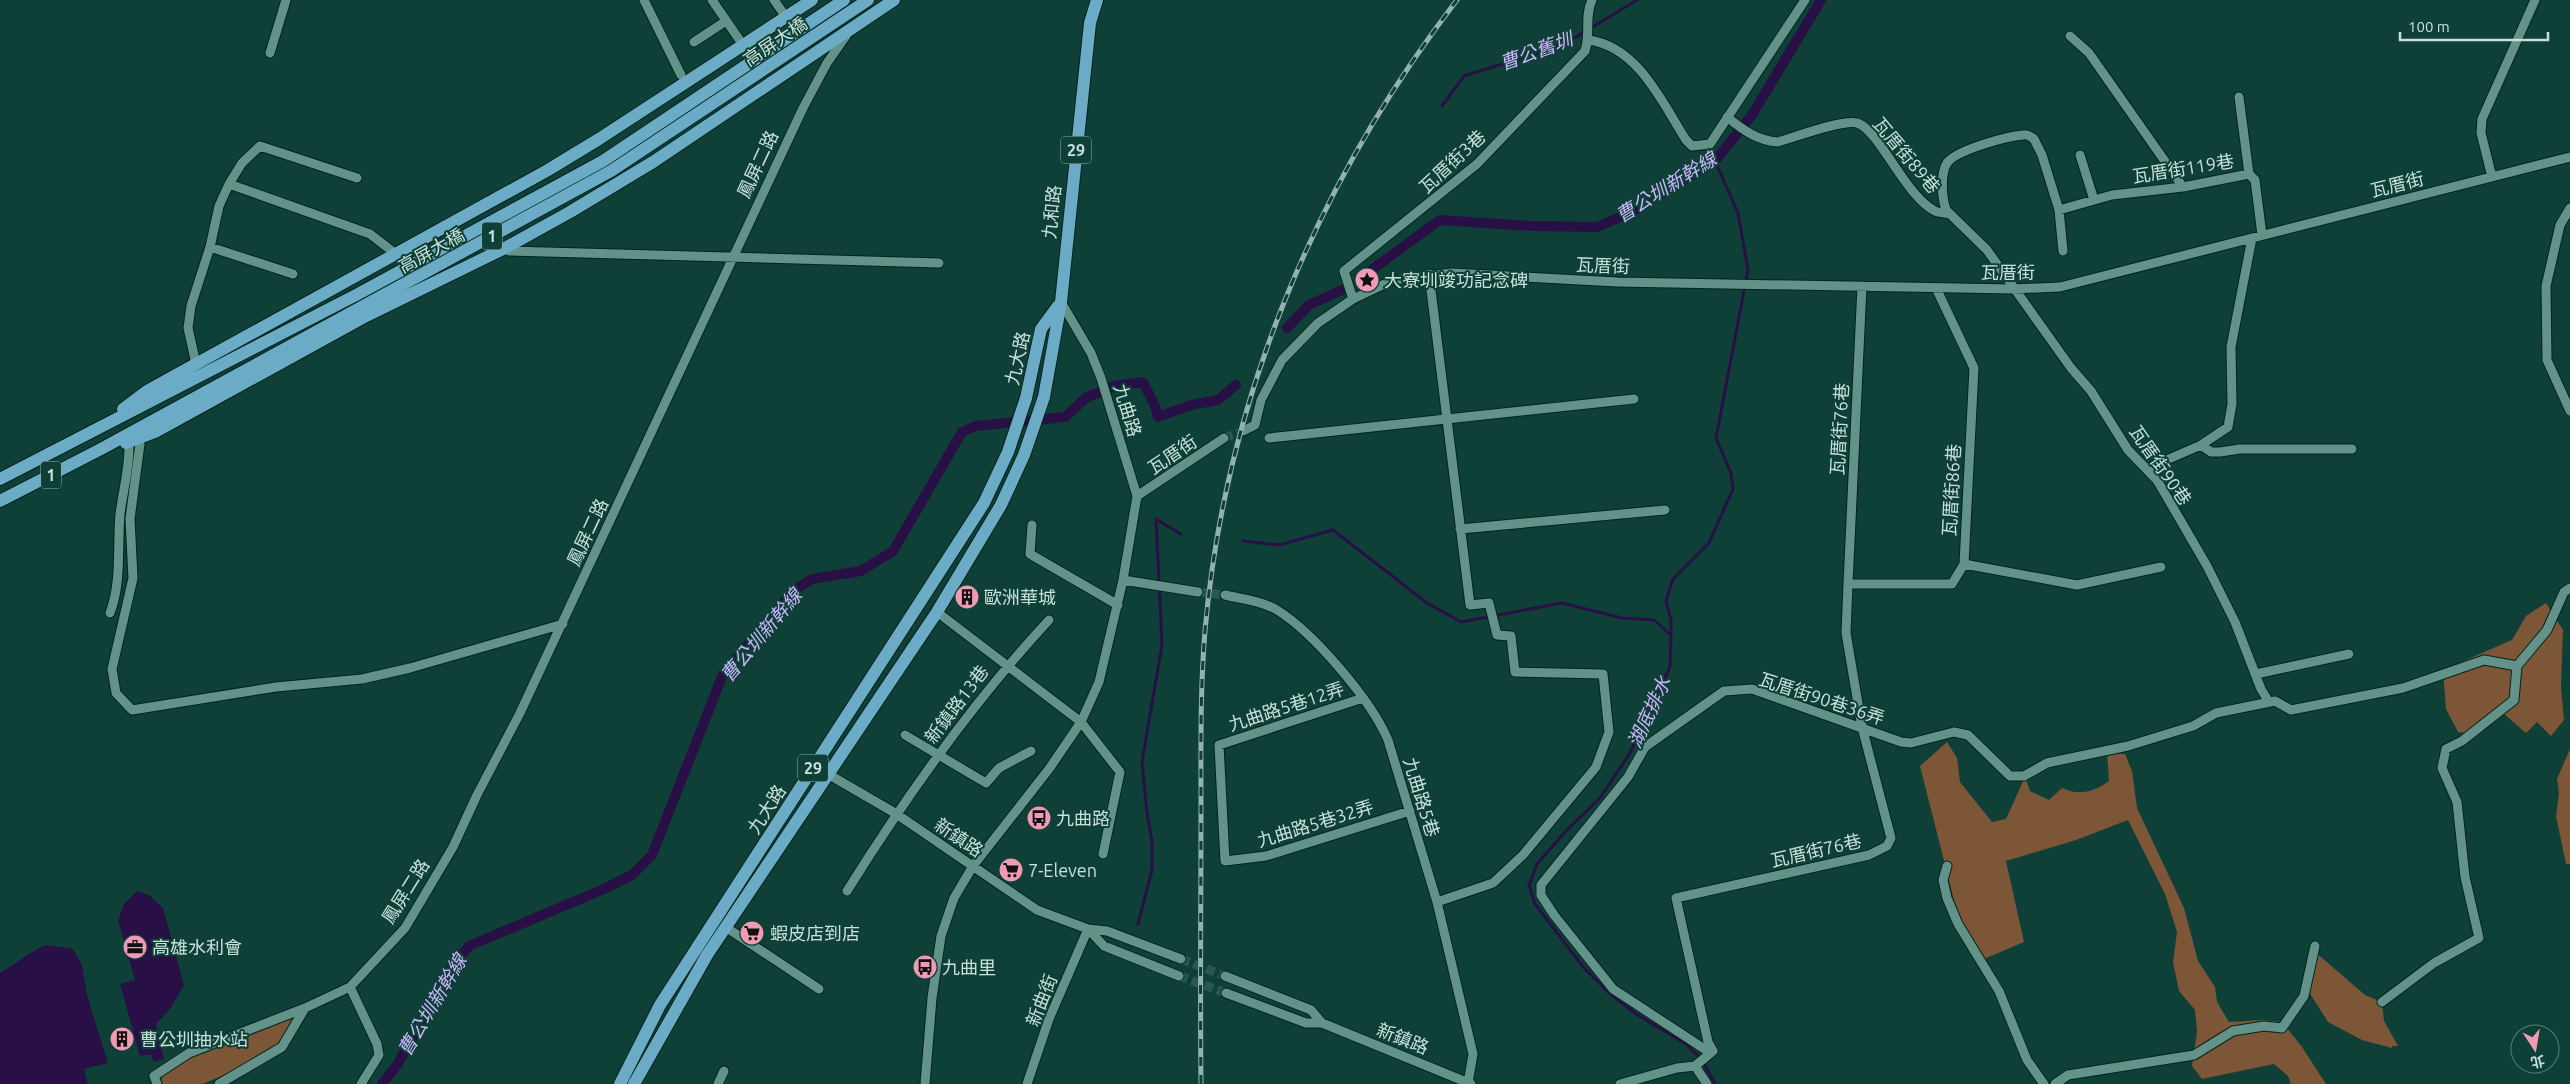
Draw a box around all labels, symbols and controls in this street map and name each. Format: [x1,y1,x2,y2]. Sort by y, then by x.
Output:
scale bar [2400,10,2548,42]
street label: 高屏大橋 [740,13,810,69]
text: 100 m [2408,18,2450,35]
water label: 曹公舊圳 [1497,27,1578,74]
street label: 瓦厝街89巷 [1870,113,1944,197]
street label: 瓦厝街3巷 [1415,126,1489,196]
street label: 鳳屏二路 [733,127,781,201]
road number: 29 [1061,136,1091,164]
water label: 曹公圳新幹線 [1612,146,1722,227]
street label: 瓦厝街119巷 [2131,150,2235,186]
street label: 瓦厝街 [2368,168,2426,200]
street label: 九和路 [1038,184,1064,240]
road number: 1 [482,222,502,250]
street label: 高屏大橋 [395,224,467,276]
street label: 瓦厝街 [1576,254,1630,276]
street label: 瓦厝街 [1981,262,2035,282]
place icon: 大寮圳竣功記念碑 [1354,267,1380,293]
place label: 大寮圳竣功記念碑 [1384,270,1528,290]
street label: 九大路 [1001,329,1033,387]
street label: 九曲路 [1111,381,1145,439]
street label: 瓦厝街76巷 [1827,382,1851,476]
street label: 瓦厝街90巷 [2126,421,2196,509]
street label: 瓦厝街 [1144,431,1200,477]
street label: 瓦厝街86巷 [1939,443,1963,537]
road number: 1 [41,462,61,488]
street label: 鳳屏二路 [563,495,611,569]
water label: 曹公圳新幹線 [716,583,807,686]
building icon: 歐洲華城 [954,584,980,610]
place label: 歐洲華城 [984,587,1056,607]
street label: 新鎮路13巷 [920,661,992,747]
street label: 瓦厝街90巷36弄 [1757,668,1887,728]
water label: 湖底排水 [1623,672,1675,751]
street label: 九曲路5巷12弄 [1226,678,1346,734]
road number: 29 [798,754,828,781]
street label: 九曲路5巷 [1400,755,1444,839]
street label: 九大路 [743,781,789,837]
street label: 九曲路5巷32弄 [1254,796,1376,850]
bus stop icon: 九曲路 [1026,805,1052,831]
place label: 九曲路 [1056,808,1110,828]
street label: 新鎮路 [931,814,987,860]
street label: 瓦厝街76巷 [1769,830,1863,870]
street label: 鳳屏二路 [377,855,433,927]
supermarket icon: 7-Eleven [998,857,1024,883]
place label: 7-Eleven [1028,860,1097,880]
supermarket icon: 蝦皮店到店 [739,920,765,946]
place label: 蝦皮店到店 [770,923,860,943]
office icon: 高雄水利會 [122,934,148,960]
place label: 高雄水利會 [152,937,242,957]
water label: 曹公圳新幹線 [393,949,472,1060]
bus stop icon: 九曲里 [912,954,938,980]
place label: 九曲里 [942,957,996,977]
street label: 新曲街 [1022,971,1060,1029]
street label: 新鎮路 [1374,1019,1432,1057]
north arrow [2510,1024,2560,1074]
building icon: 曹公圳抽水站 [109,1026,135,1052]
place label: 曹公圳抽水站 [140,1029,248,1049]
text: 北 [2529,1052,2546,1071]

